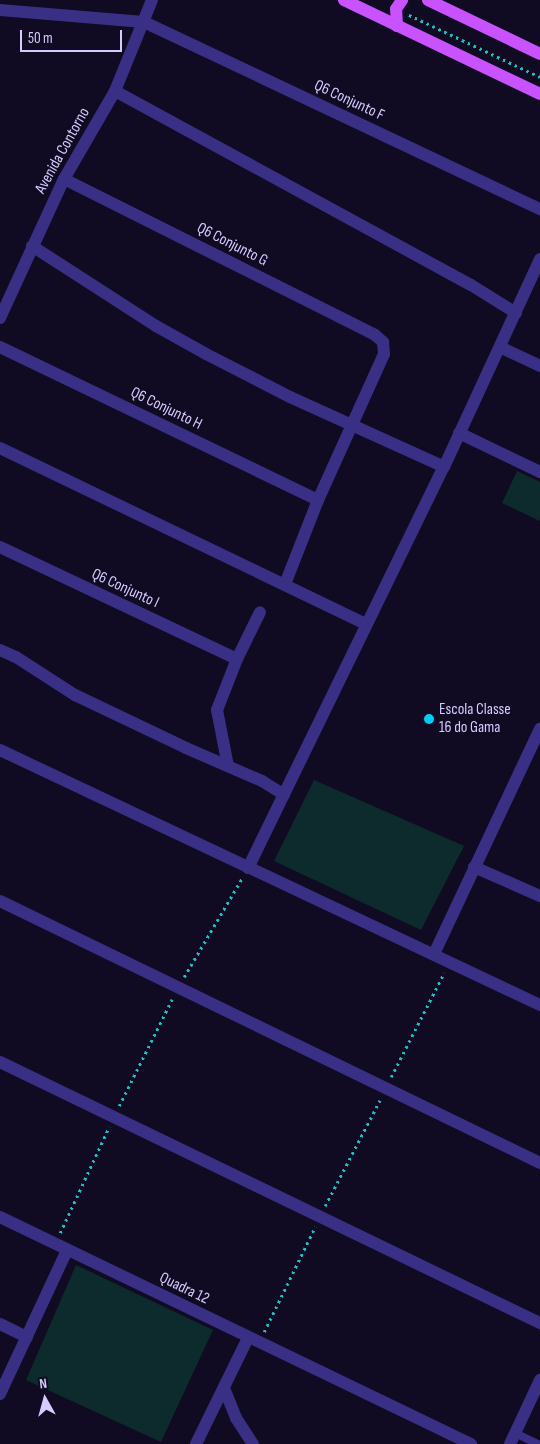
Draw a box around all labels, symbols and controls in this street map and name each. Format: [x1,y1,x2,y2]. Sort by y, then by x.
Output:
scale bar [22,20,125,52]
text: 50 m [28,29,53,48]
street label: Q6 Conjunto F [311,76,387,126]
street label: Avenida Contorno [32,105,94,197]
street label: Q6 Conjunto G [193,219,271,271]
street label: Q6 Conjunto H [127,383,205,435]
street label: Q6 Conjunto I [88,565,162,613]
place label: Escola Classe 16 do Gama [439,700,511,738]
marker: Escola Classe 16 do Gama [423,713,435,725]
street label: Quadra 12 [156,1269,212,1309]
north arrow [20,1374,70,1424]
text: N [38,1375,48,1393]

